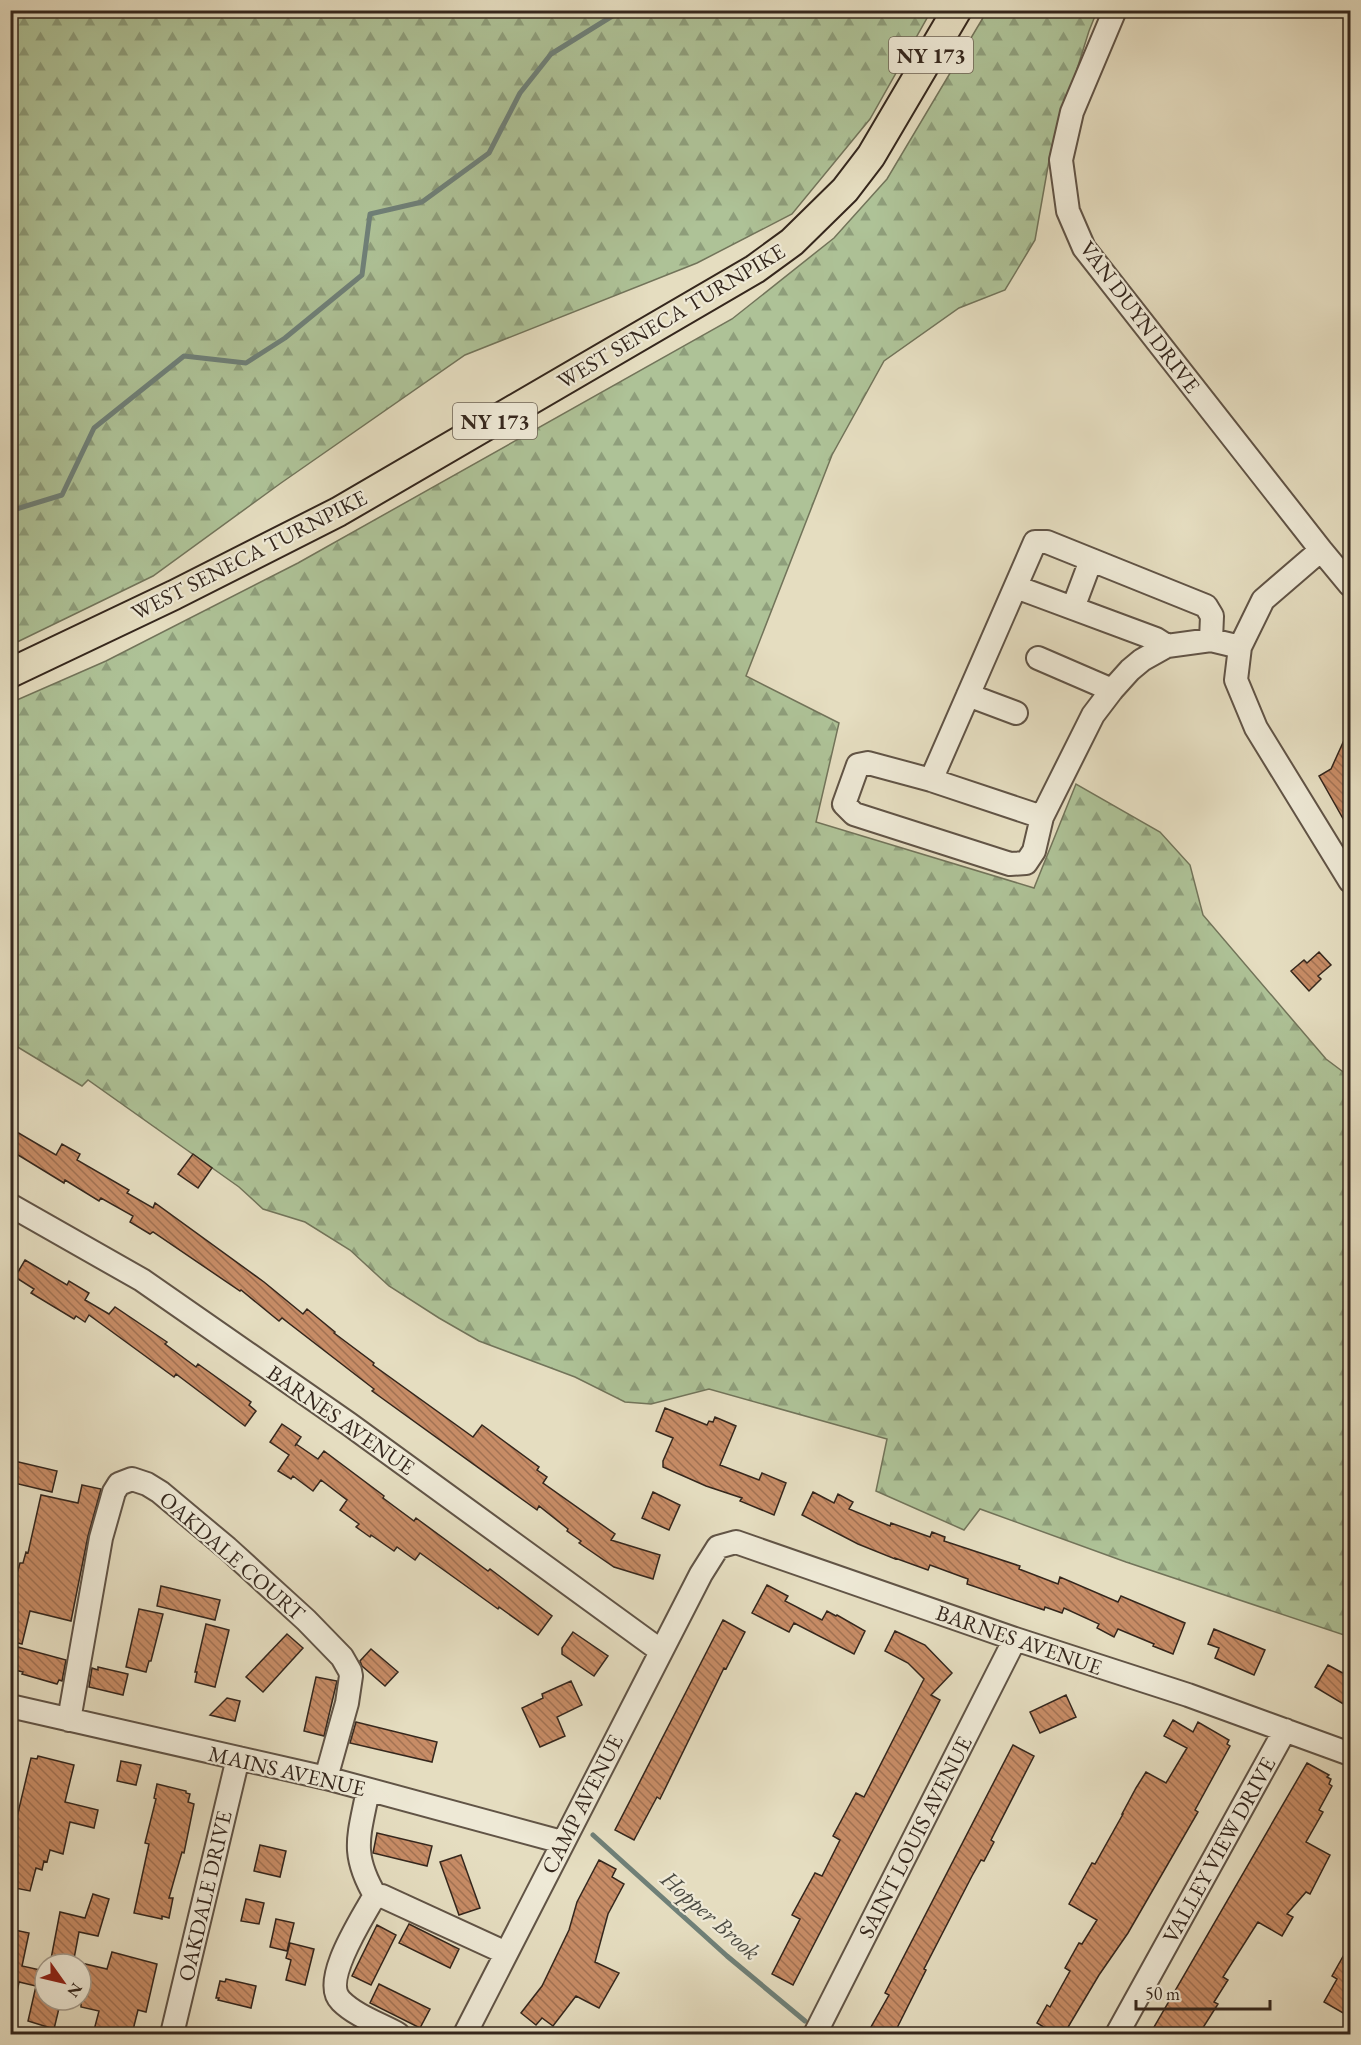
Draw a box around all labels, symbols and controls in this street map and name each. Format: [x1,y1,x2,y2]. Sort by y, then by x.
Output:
road number: NY 173 [889,37,973,73]
street label: VAN DUYN DRIVE [1073,235,1207,399]
street label: WEST SENECA TURNPIKE [552,236,790,396]
road number: NY 173 [453,403,537,439]
street label: WEST SENECA TURNPIKE [126,483,372,627]
street label: BARNES AVENUE [262,1358,420,1482]
street label: OAKDALE COURT [153,1485,311,1627]
street label: BARNES AVENUE [932,1598,1106,1682]
street label: CAMP AVENUE [534,1729,630,1879]
street label: SAINT LOUIS AVENUE [851,1731,979,1943]
street label: MAINS AVENUE [206,1739,368,1803]
street label: VALLEY VIEW DRIVE [1156,1752,1282,1948]
street label: OAKDALE DRIVE [171,1808,239,1984]
water label: Hopper Brook [654,1863,767,1967]
north arrow [33,1952,93,2012]
scale bar [1136,1973,1270,2011]
text: N [63,1979,87,2001]
text: 50 m [1145,1982,1180,2005]

